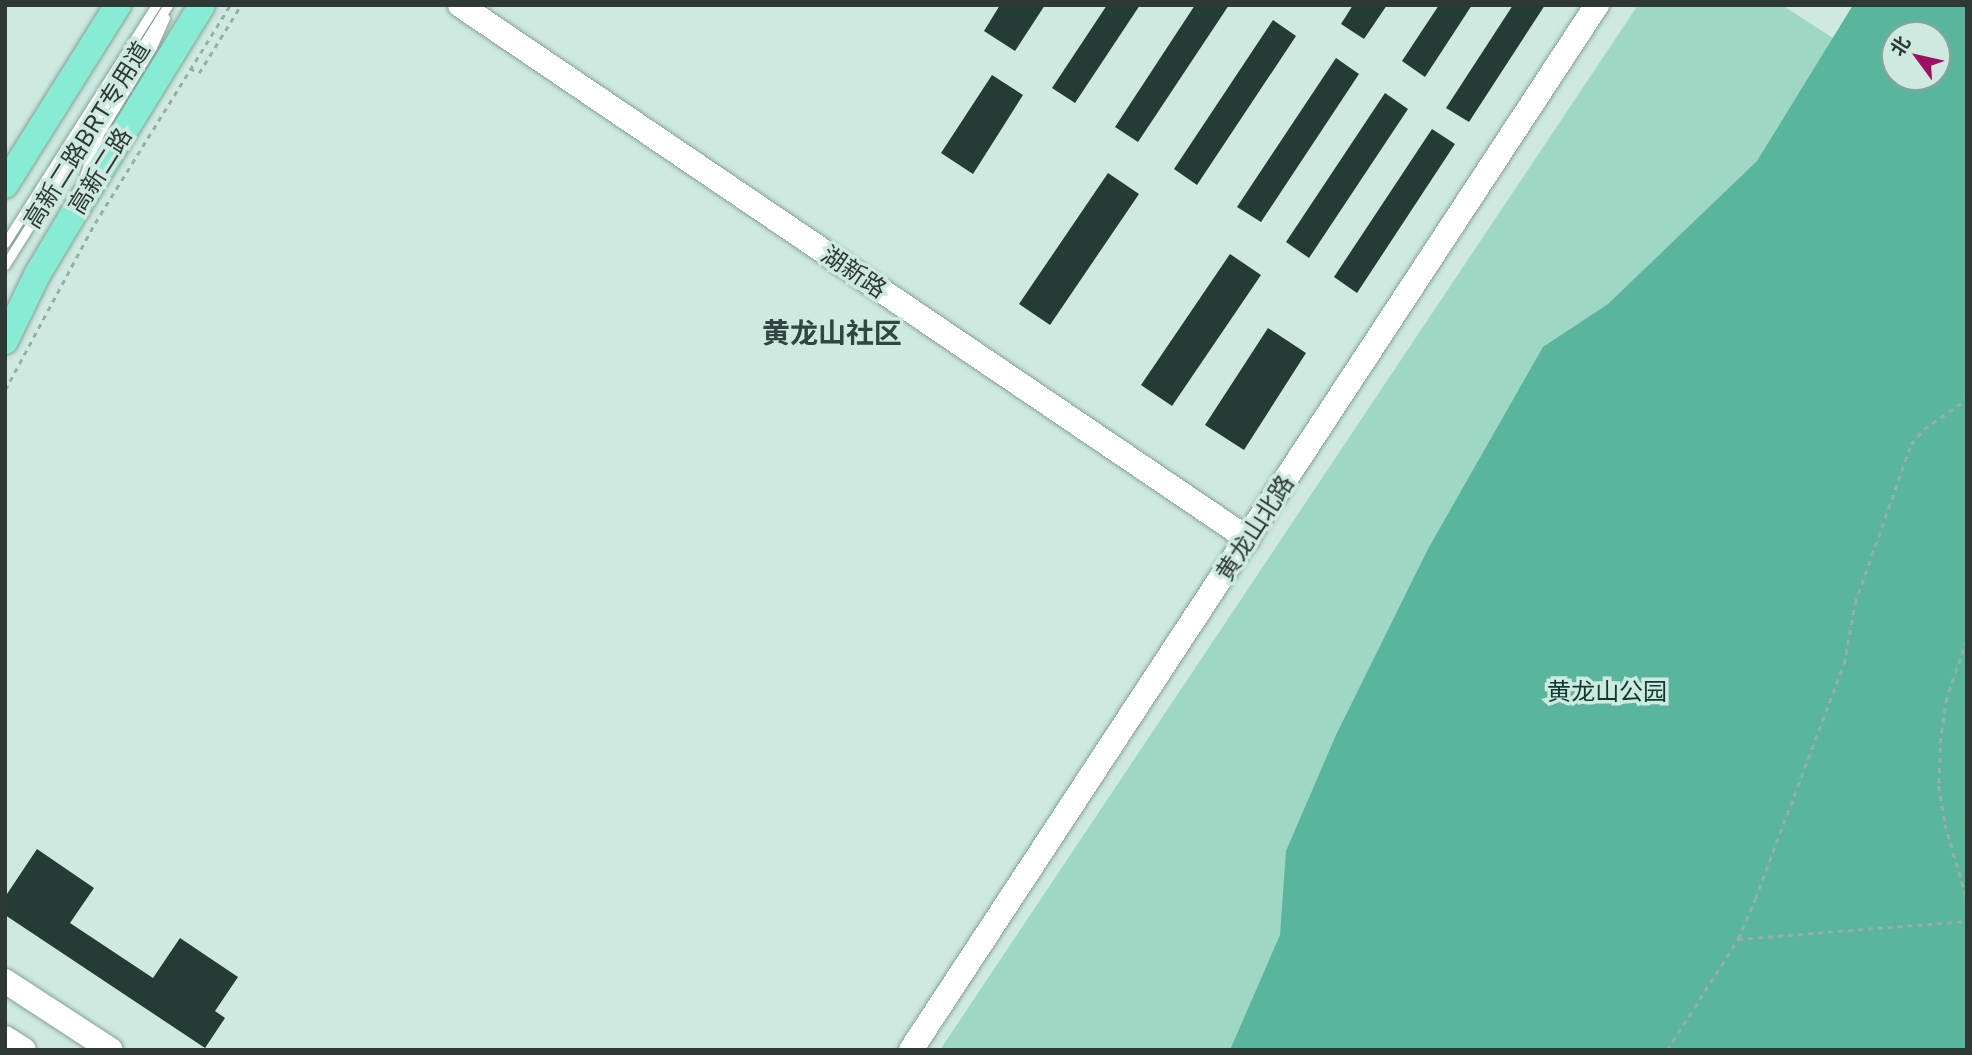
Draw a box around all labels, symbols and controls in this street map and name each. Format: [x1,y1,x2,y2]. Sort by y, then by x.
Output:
north arrow [1881,21,1951,91]
text: 北 [1886,32,1914,60]
street label: 高新二路BRT专用道 [18,36,156,234]
street label: 高新二路 [62,123,138,219]
street label: 湖新路 [816,240,892,304]
district label: 黄龙山社区 [762,316,902,350]
street label: 黄龙山北路 [1210,470,1300,586]
park label: 黄龙山公园 [1547,678,1667,706]

